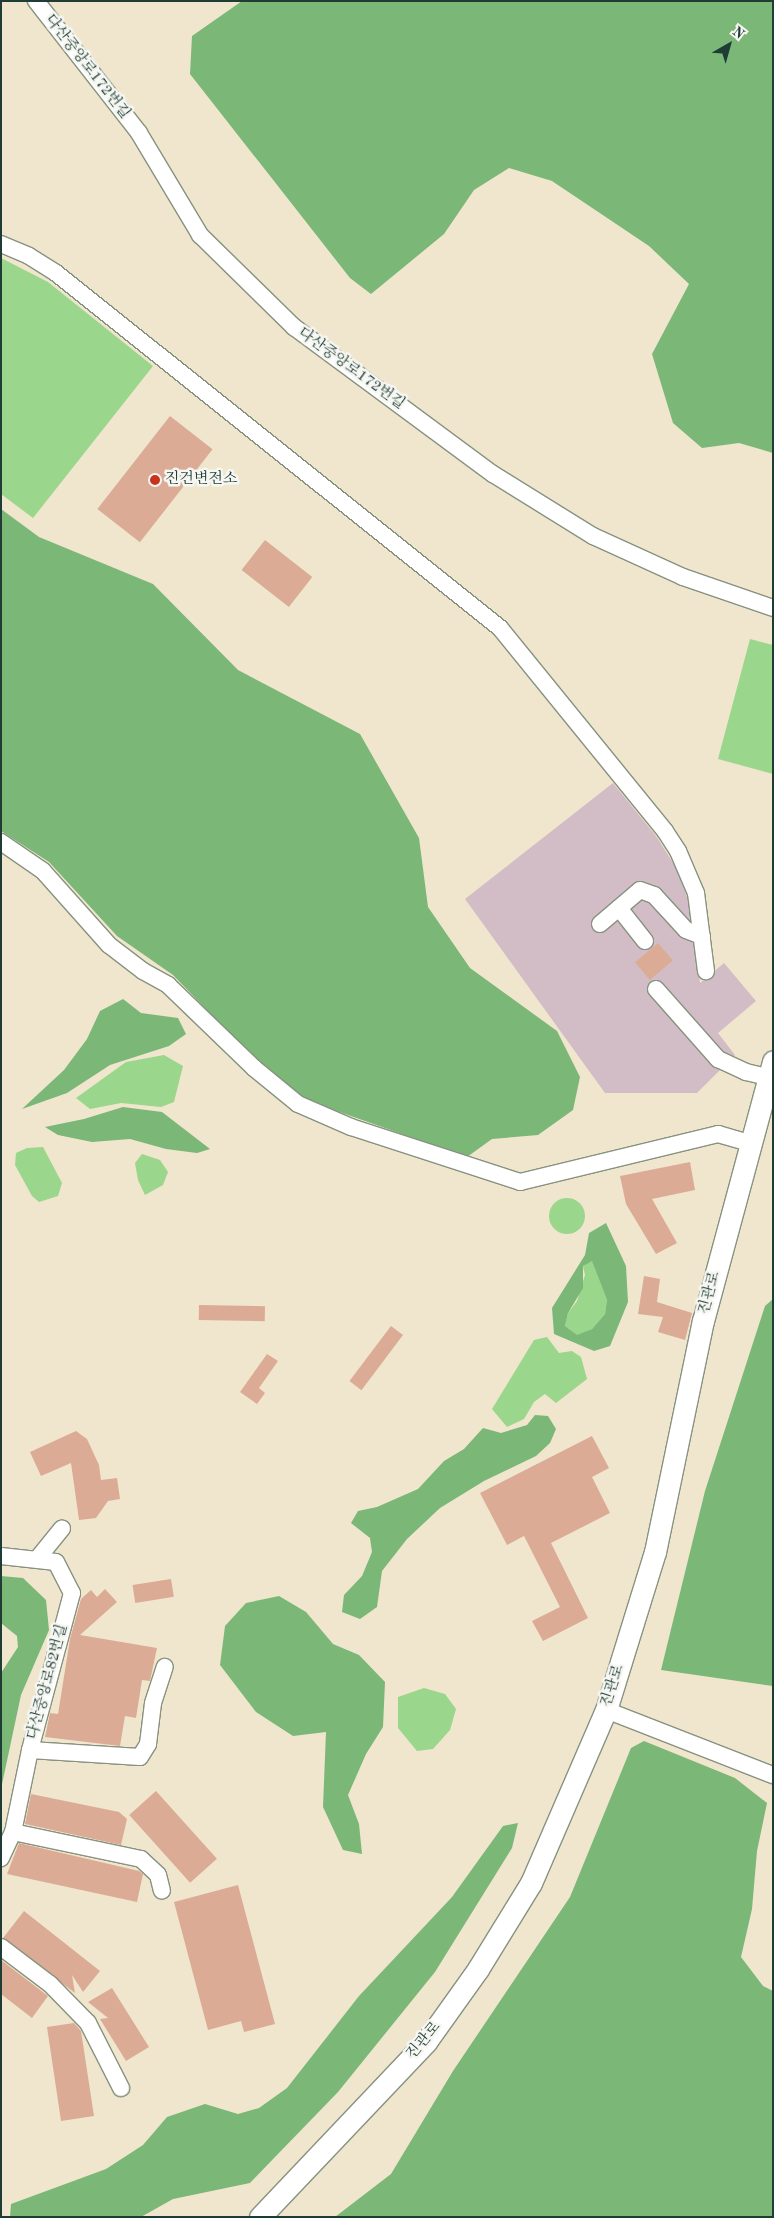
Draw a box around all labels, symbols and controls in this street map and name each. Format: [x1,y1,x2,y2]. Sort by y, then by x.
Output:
street label: 다산중앙로172번길 [41,11,133,123]
north arrow [704,20,754,70]
text: N [730,24,747,42]
street label: 다산중앙로172번길 [294,324,408,414]
place label: 진건변전소 [165,471,237,489]
marker: 진건변전소 [149,474,161,486]
street label: 진관로 [696,1270,724,1316]
street label: 다산중앙로82번길 [24,1622,72,1742]
street label: 진관로 [598,1663,628,1709]
street label: 진관로 [403,2019,445,2063]

